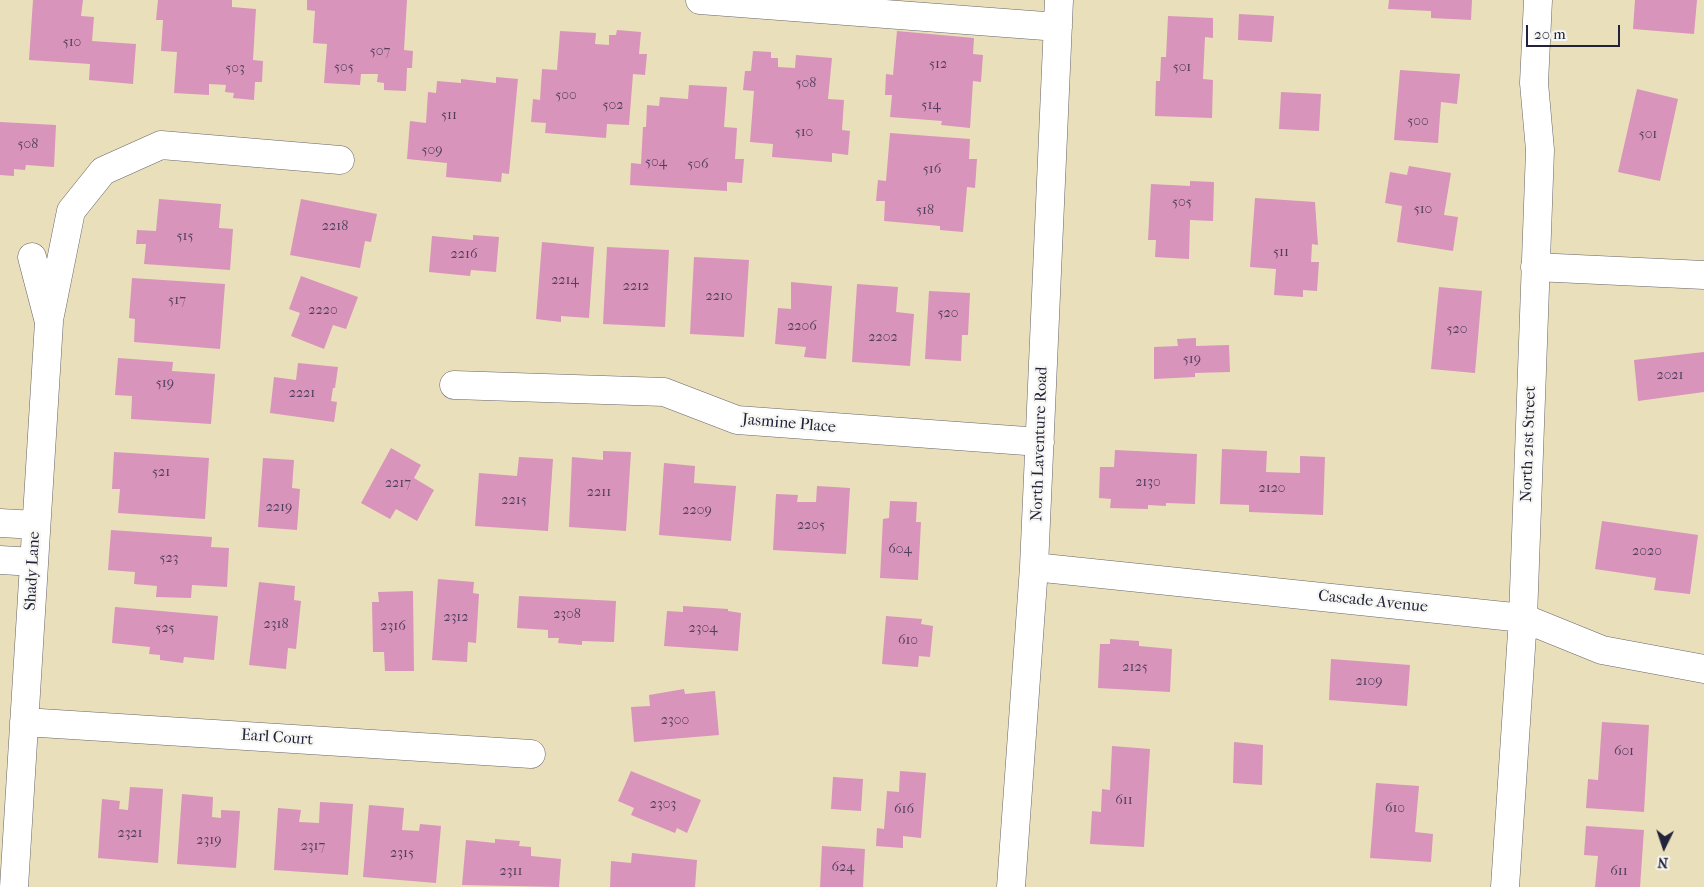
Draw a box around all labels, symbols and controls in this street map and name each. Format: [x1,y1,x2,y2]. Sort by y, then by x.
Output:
scale bar [1529,15,1623,47]
text: 20 m [1534,25,1566,43]
house number: 510 [63,35,81,51]
house number: 507 [370,44,390,60]
house number: 512 [929,57,947,73]
house number: 505 [334,60,354,76]
house number: 501 [1173,60,1191,76]
house number: 503 [225,61,245,77]
house number: 508 [796,76,816,92]
house number: 500 [555,88,577,104]
house number: 502 [603,98,623,114]
house number: 514 [921,98,941,114]
house number: 511 [441,108,457,124]
house number: 500 [1407,114,1429,130]
house number: 510 [795,125,813,141]
house number: 501 [1639,127,1657,143]
house number: 508 [18,137,38,153]
house number: 509 [421,143,443,159]
house number: 504 [645,155,667,171]
house number: 506 [687,157,709,173]
house number: 516 [923,162,941,178]
house number: 505 [1172,195,1192,211]
house number: 510 [1414,202,1432,218]
house number: 518 [916,203,934,219]
house number: 2218 [322,219,348,235]
house number: 515 [176,229,194,245]
house number: 511 [1273,245,1289,261]
house number: 2216 [451,247,477,263]
house number: 2214 [551,273,579,289]
house number: 2212 [623,279,649,295]
house number: 2210 [705,289,733,305]
house number: 517 [168,293,186,309]
house number: 2220 [308,303,338,319]
house number: 520 [938,306,958,322]
house number: 2206 [787,319,817,335]
house number: 520 [1447,322,1467,338]
house number: 2202 [868,330,898,346]
house number: 519 [1183,352,1201,368]
street label: North Laventure Road [1028,366,1052,522]
house number: 2021 [1656,368,1684,384]
house number: 519 [156,376,174,392]
house number: 2221 [289,386,315,402]
street label: North 21st Street [1517,386,1541,502]
street label: Jasmine Place [741,410,837,438]
house number: 521 [152,465,170,481]
house number: 2130 [1135,475,1161,491]
house number: 2217 [385,476,411,492]
house number: 2120 [1258,481,1286,497]
house number: 2211 [587,485,611,501]
house number: 2215 [501,493,527,509]
house number: 2219 [266,500,292,516]
house number: 2209 [682,503,712,519]
house number: 2205 [797,518,825,534]
street label: Shady Lane [21,531,45,611]
house number: 604 [888,542,912,558]
house number: 2020 [1632,544,1662,560]
house number: 523 [160,551,178,567]
street label: Cascade Avenue [1317,587,1429,617]
house number: 2308 [553,607,581,623]
house number: 2312 [443,610,469,626]
house number: 2318 [264,617,288,633]
house number: 2316 [380,619,406,635]
house number: 525 [155,621,175,637]
house number: 2304 [689,621,717,637]
house number: 610 [898,633,918,649]
house number: 2125 [1122,660,1148,676]
house number: 2109 [1355,674,1383,690]
house number: 2300 [661,713,689,729]
street label: Earl Court [240,726,314,750]
house number: 601 [1614,744,1634,760]
house number: 611 [1115,793,1133,809]
house number: 2303 [650,797,676,813]
house number: 610 [1385,801,1405,817]
house number: 616 [894,802,914,818]
north arrow [1639,822,1689,872]
house number: 2321 [117,826,143,842]
house number: 2319 [196,833,222,849]
house number: 2317 [301,839,325,855]
house number: 2315 [390,846,414,862]
text: N [1657,854,1669,871]
house number: 624 [831,860,855,876]
house number: 2311 [500,864,522,880]
house number: 611 [1610,864,1628,880]

